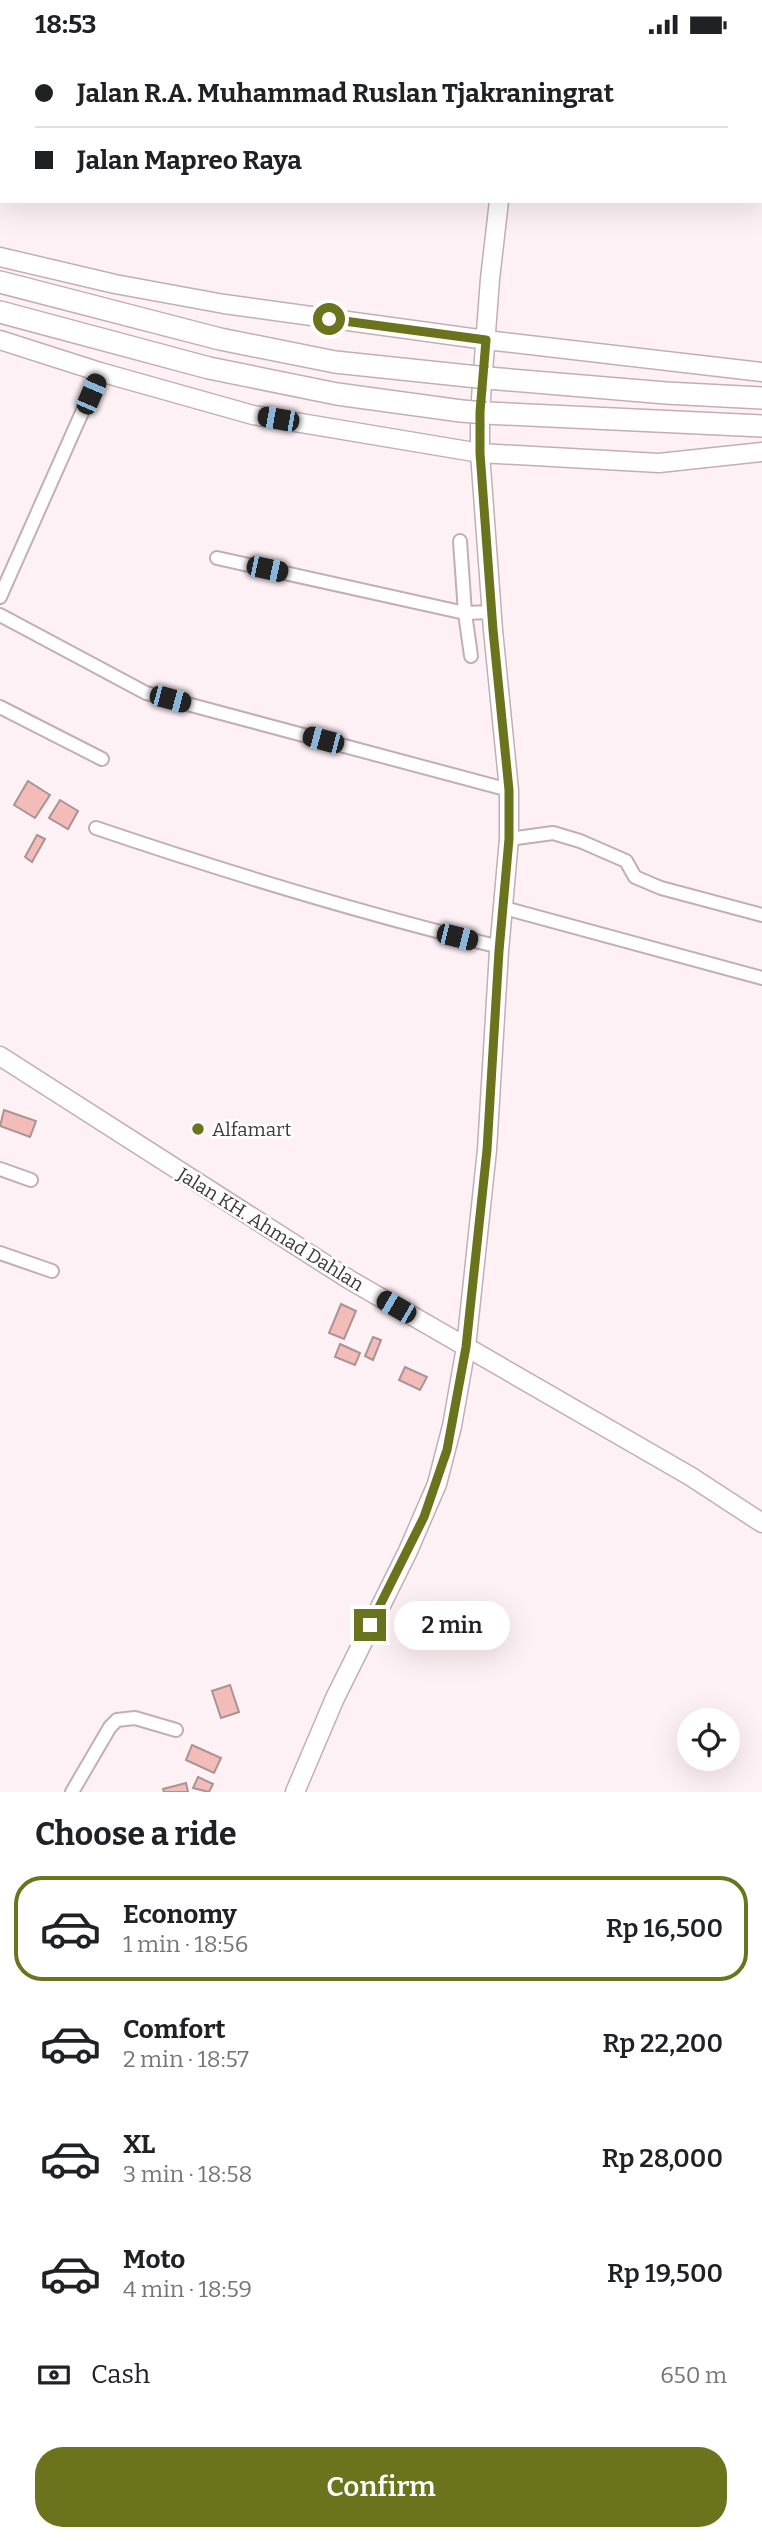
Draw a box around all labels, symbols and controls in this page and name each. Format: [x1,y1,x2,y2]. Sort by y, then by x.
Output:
text: 18:53 [35,9,96,40]
text: Jalan R.A. Muhammad Ruslan Tjakraningrat [77,78,614,109]
text: Jalan Mapreo Raya [77,145,302,176]
route start [313,303,345,335]
car [74,371,109,417]
car [256,405,301,433]
car [245,554,290,584]
car [147,683,194,715]
car [300,724,347,756]
car [435,922,480,952]
place label: Alfamart [212,1118,291,1141]
marker: Alfamart [190,1121,206,1137]
street label: Jalan KH. Ahmad Dahlan [173,1162,368,1296]
car [373,1287,420,1327]
callout: 2 min [394,1601,510,1649]
route end [354,1609,386,1641]
text: 2 min [422,1611,482,1639]
map controls [677,1708,740,1771]
button: locate [677,1708,740,1771]
text: Choose a ride [35,1815,236,1853]
icon: car [39,1897,102,1960]
text: Economy [123,1899,237,1930]
text: Rp 16,500 [606,1913,723,1944]
text: 1 min · 18:56 [123,1930,248,1958]
icon: car [39,2012,102,2075]
text: Comfort [123,2014,226,2045]
text: Rp 22,200 [603,2028,723,2059]
text: 2 min · 18:57 [123,2045,249,2073]
icon: car [39,2127,102,2190]
text: XL [123,2129,155,2160]
text: Rp 28,000 [602,2143,723,2174]
text: 3 min · 18:58 [123,2160,252,2188]
icon: car [39,2242,102,2305]
text: Moto [123,2244,185,2275]
text: Rp 19,500 [607,2258,723,2289]
text: 4 min · 18:59 [123,2275,252,2303]
icon: cash [35,2356,73,2394]
text: Cash [91,2359,150,2390]
text: 650 m [660,2361,727,2389]
button: Confirm [35,2447,727,2527]

